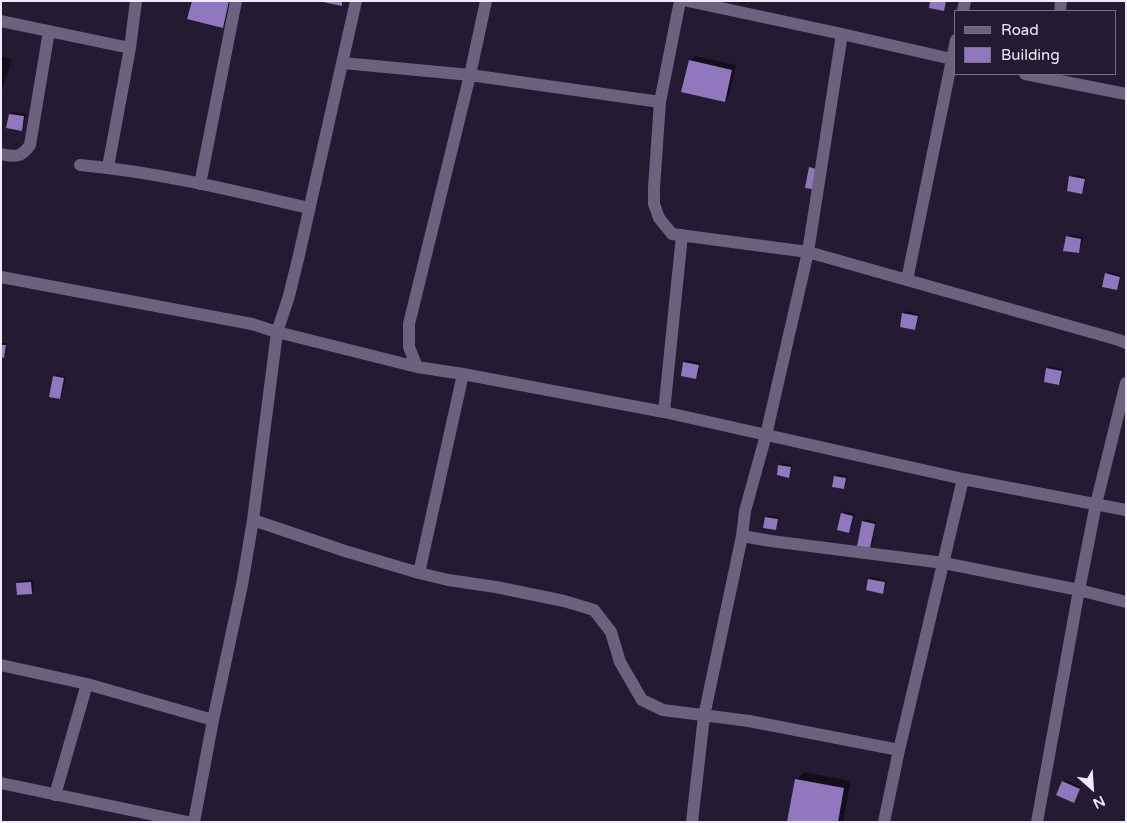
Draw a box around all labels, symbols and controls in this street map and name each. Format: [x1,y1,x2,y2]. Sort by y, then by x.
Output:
legend [954,10,1117,75]
text: Road [1001,21,1039,39]
text: Building [1001,46,1060,64]
north arrow [1067,763,1117,813]
text: N [1090,792,1108,812]

